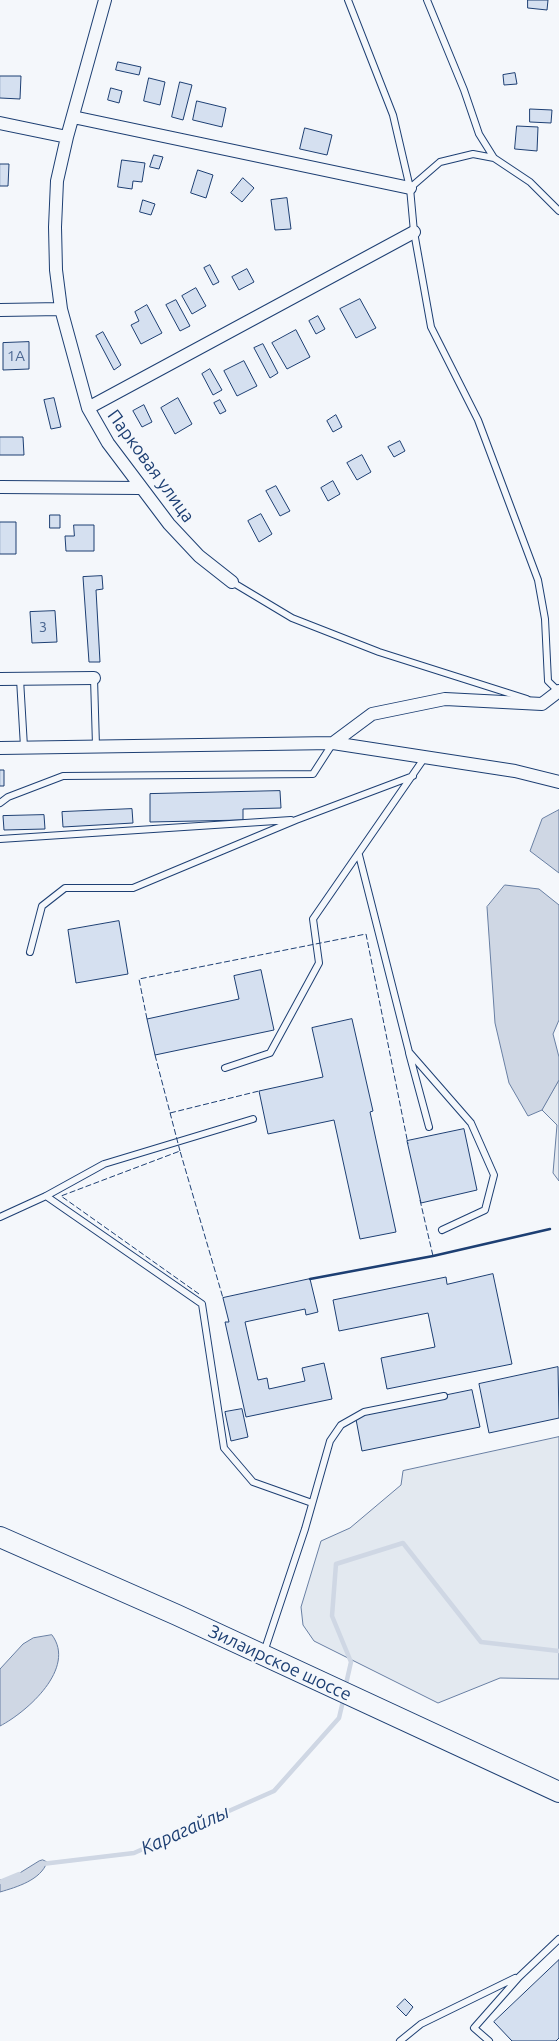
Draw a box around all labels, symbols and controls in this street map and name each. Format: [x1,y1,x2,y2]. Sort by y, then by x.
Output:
house number: 1А [7,347,25,365]
street label: Парковая улица [103,405,199,527]
house number: 3 [39,618,47,636]
street label: Зилаирское шоссе [205,1620,355,1706]
water label: Карагайлы [137,1800,233,1860]

